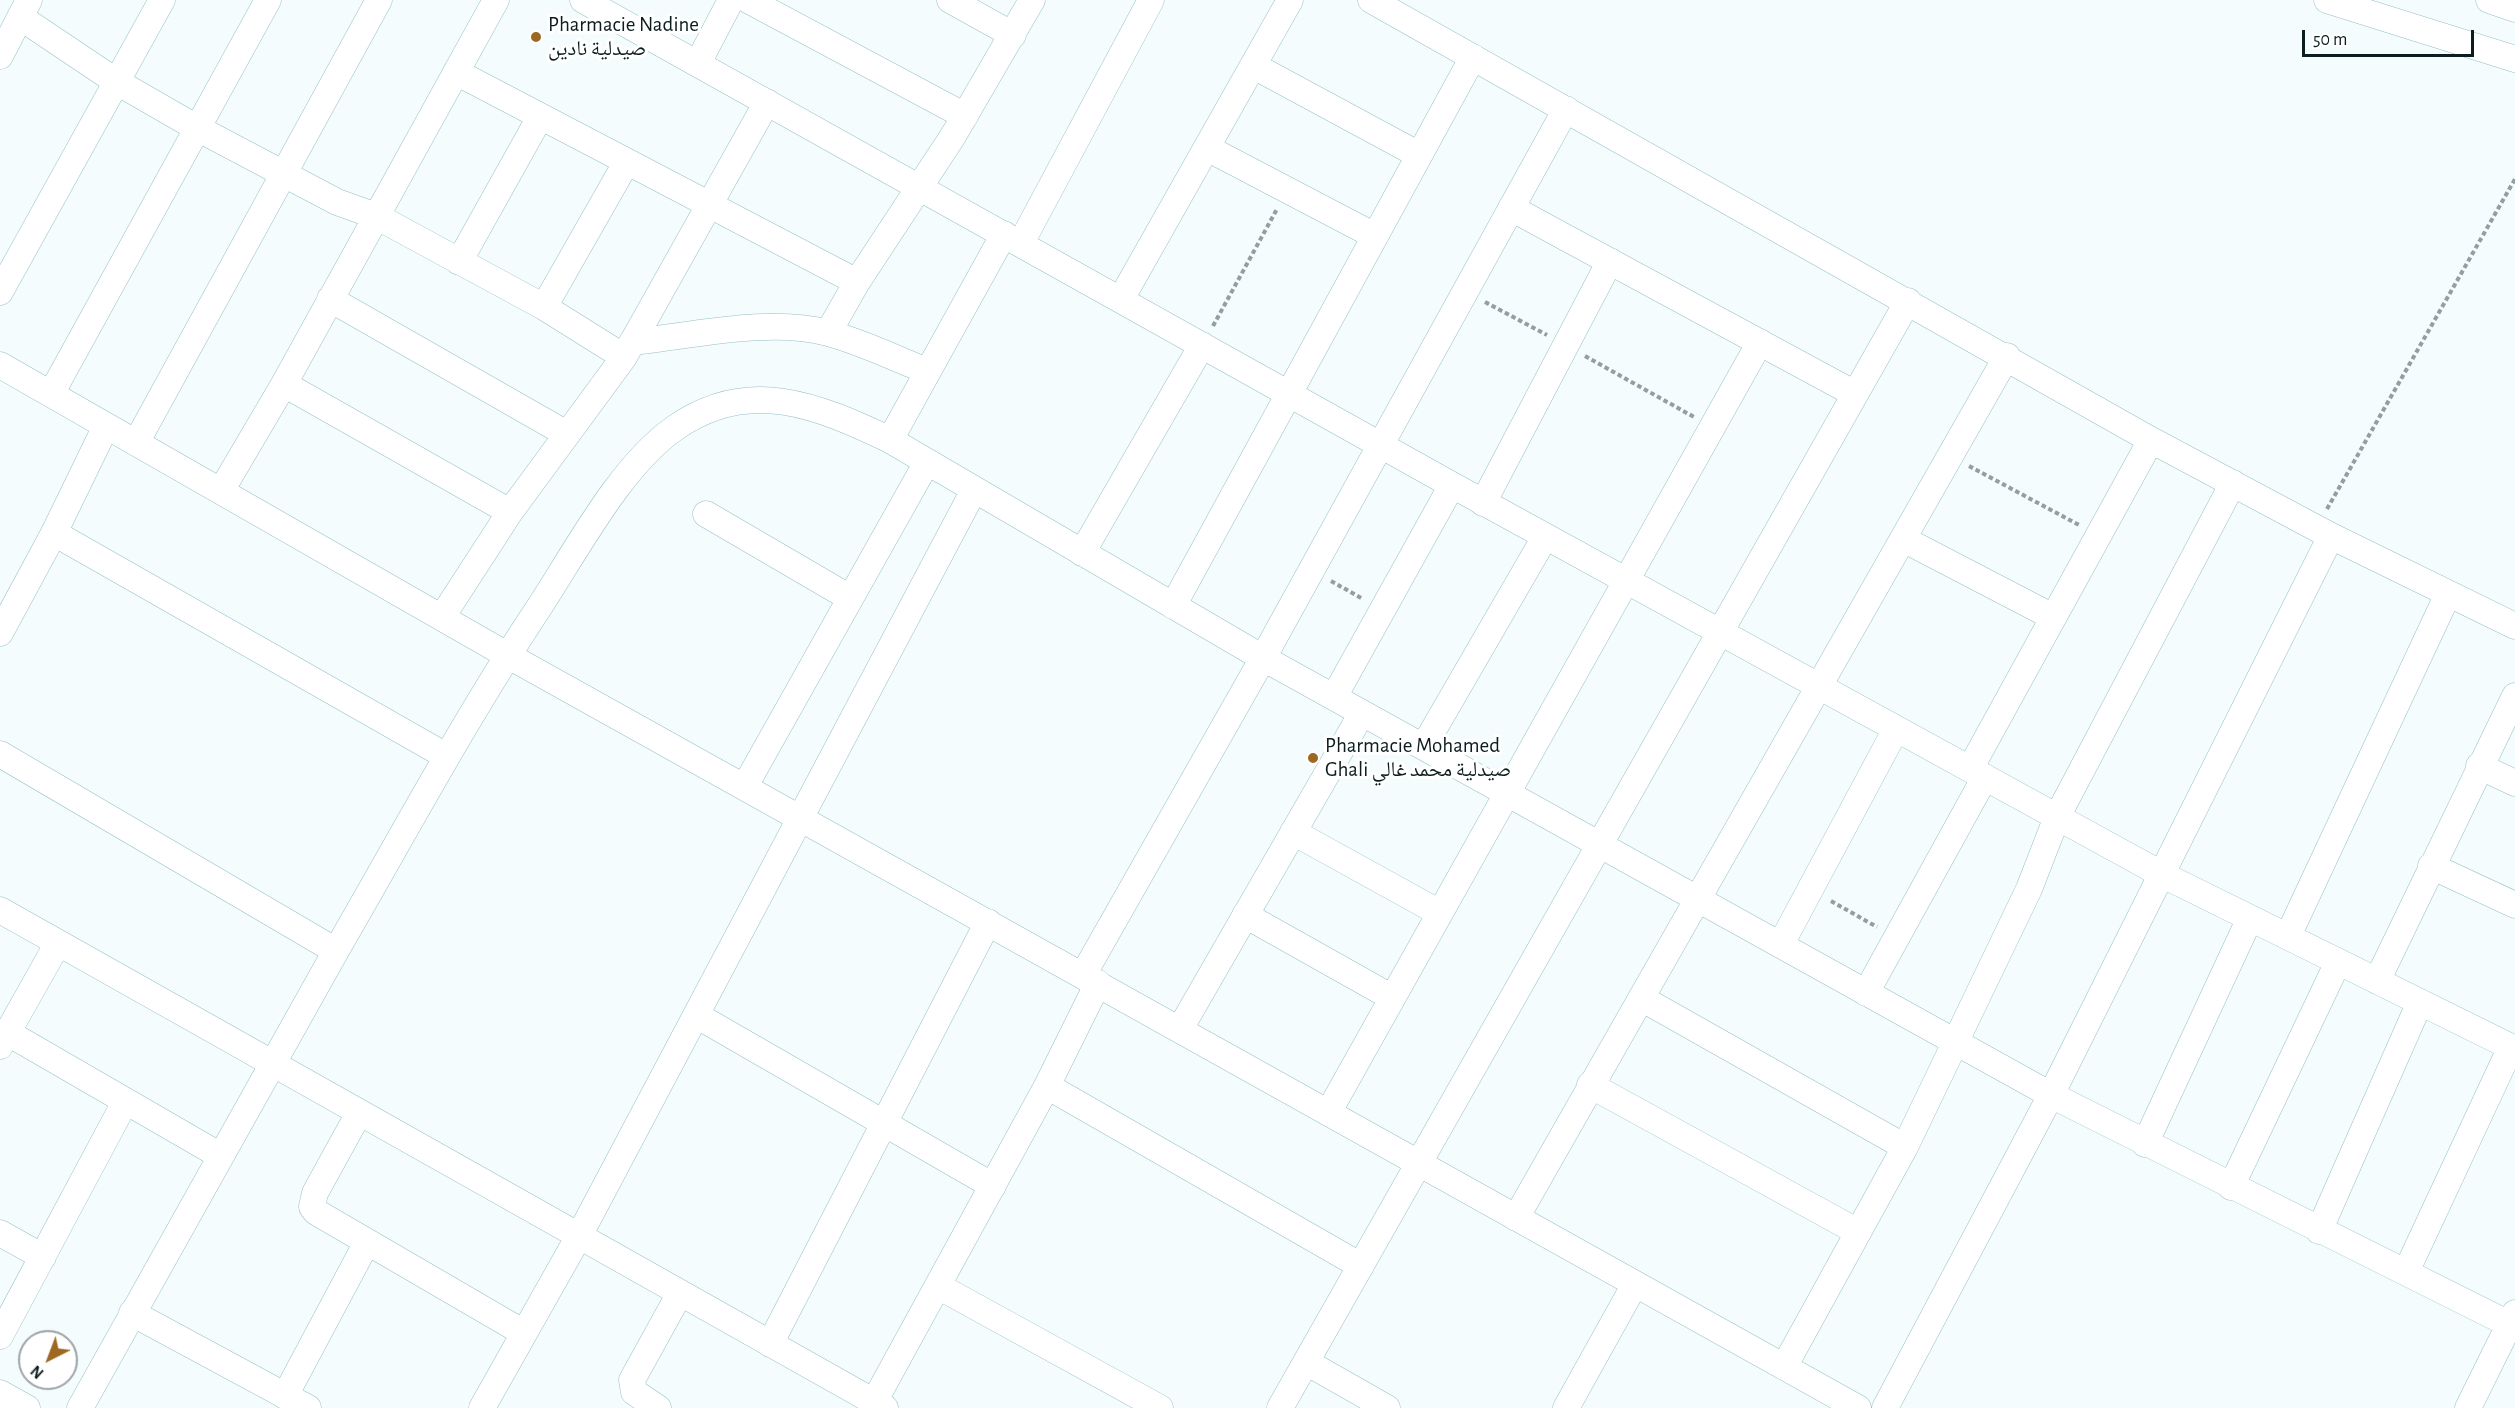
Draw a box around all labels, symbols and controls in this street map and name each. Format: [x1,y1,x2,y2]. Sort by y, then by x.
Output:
place label: Pharmacie Nadine صيدلية نادين [548,12,699,62]
scale bar [2305,18,2478,56]
marker: Pharmacie Nadine صيدلية نادين [529,30,543,44]
text: 50 m [2313,31,2347,49]
place label: Pharmacie Mohamed Ghali صيدلية محمد غالي [1325,733,1511,783]
marker: Pharmacie Mohamed Ghali صيدلية محمد غالي [1306,751,1320,765]
north arrow [18,1330,78,1390]
text: N [28,1362,47,1382]

